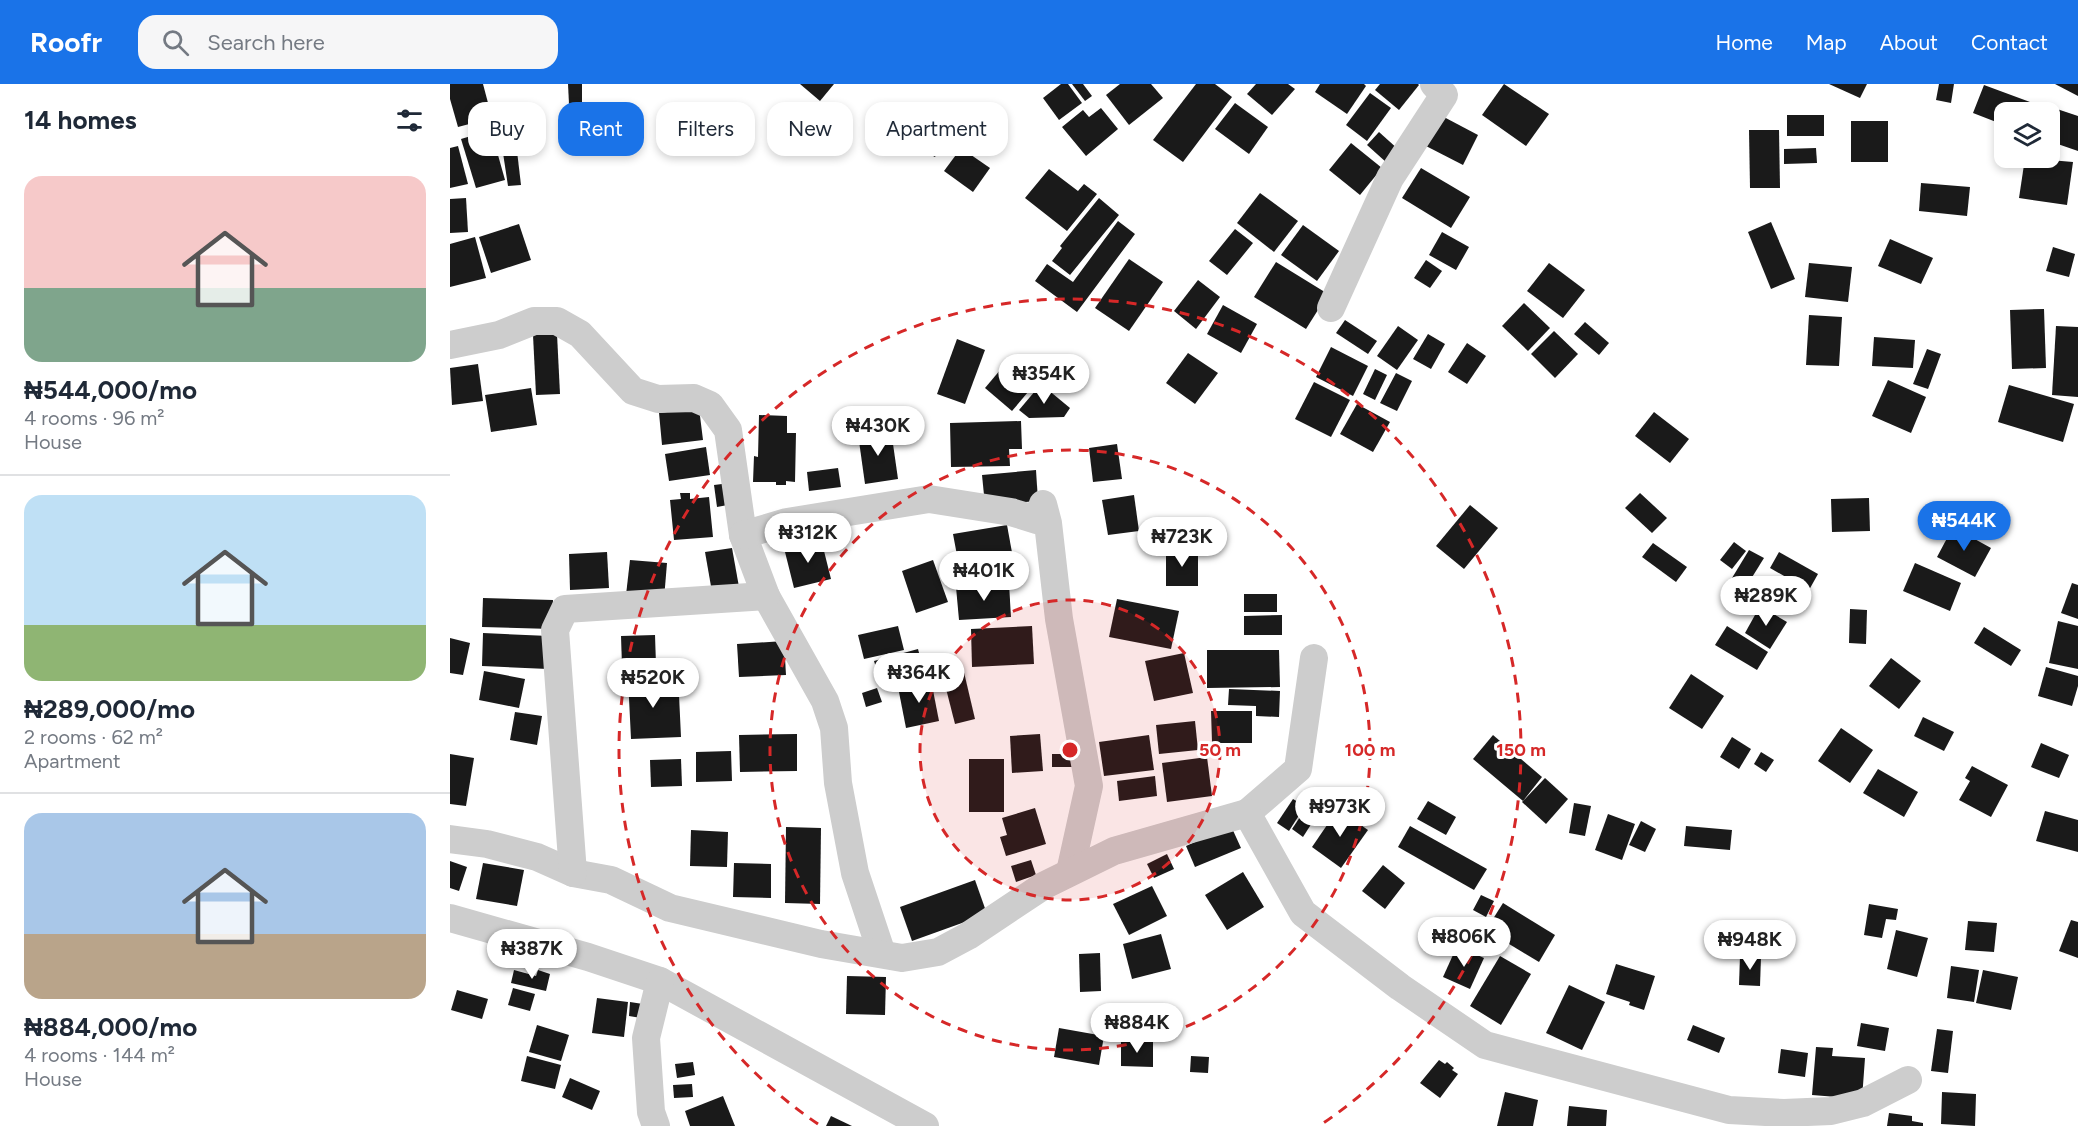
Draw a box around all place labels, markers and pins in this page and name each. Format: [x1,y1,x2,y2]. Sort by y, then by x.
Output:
pin: ₦354K [1002,354,1086,405]
pin: ₦430K [836,406,920,457]
pin: ₦544K [1922,501,2006,552]
pin: ₦312K [766,513,850,564]
pin: ₦723K [1140,517,1224,568]
pin: ₦401K [942,551,1026,602]
pin: ₦289K [1724,576,1808,627]
pin: ₦364K [877,653,961,704]
pin: ₦520K [611,658,695,709]
centre of rings [1060,740,1080,760]
pin: ₦973K [1298,787,1382,838]
pin: ₦806K [1422,917,1506,968]
pin: ₦948K [1708,920,1792,971]
pin: ₦387K [490,929,574,980]
pin: ₦884K [1095,1003,1179,1054]

